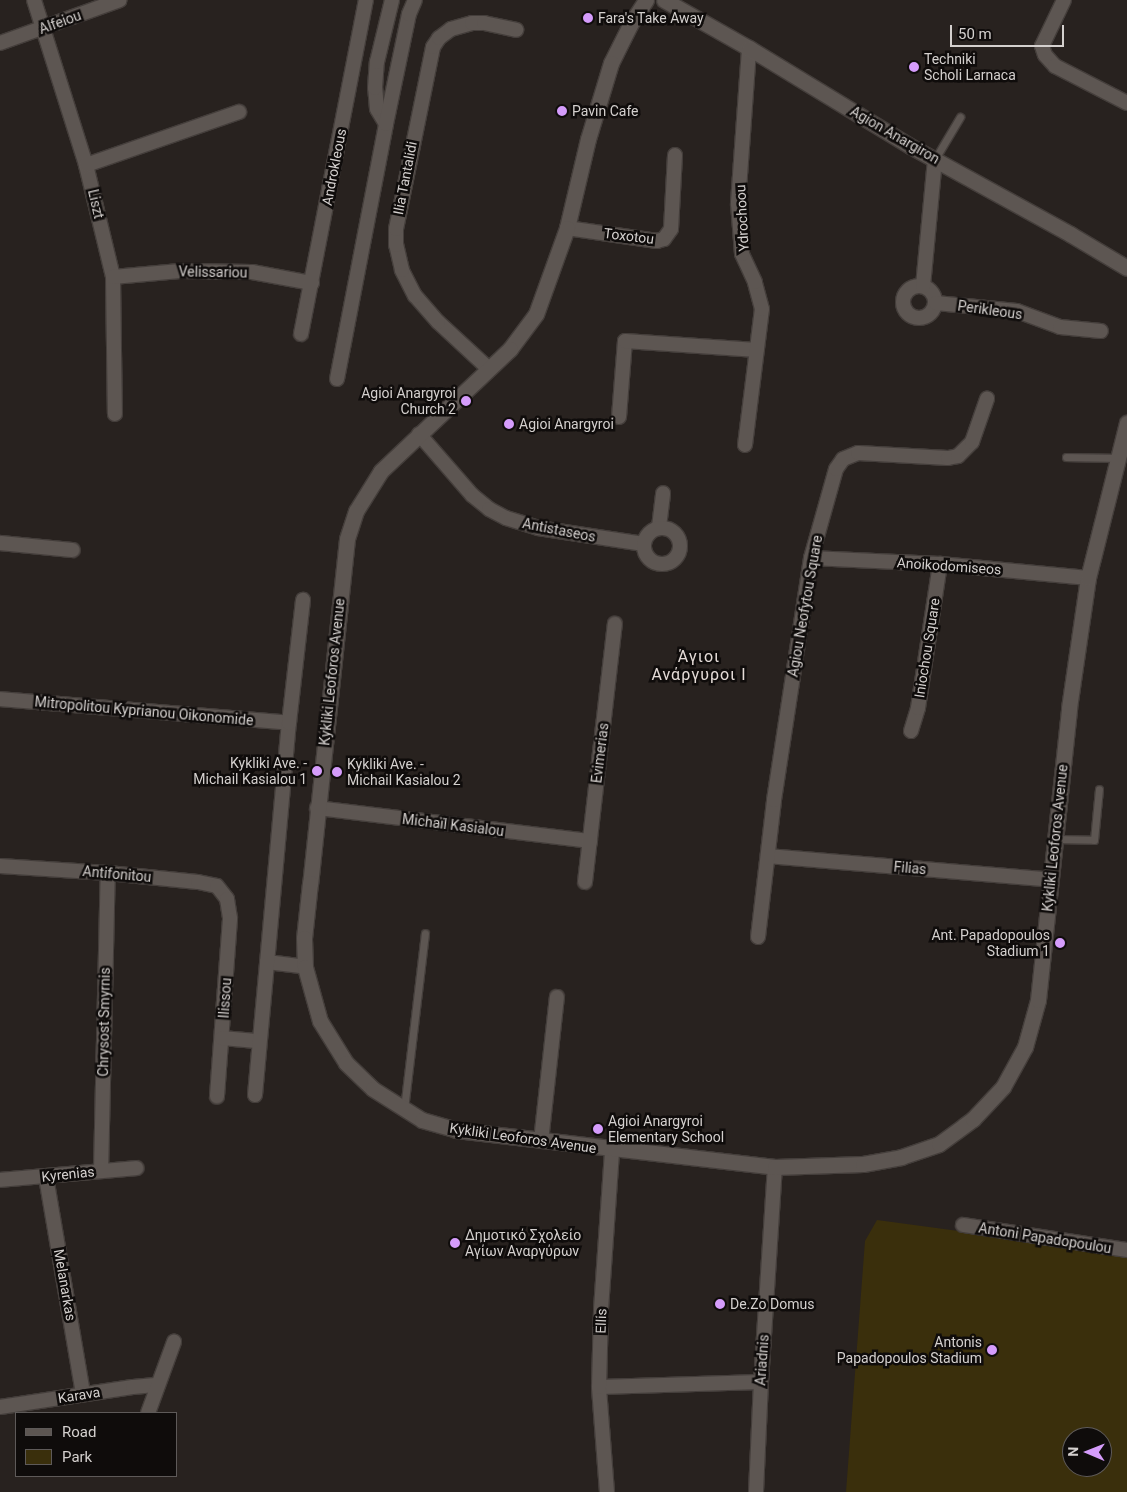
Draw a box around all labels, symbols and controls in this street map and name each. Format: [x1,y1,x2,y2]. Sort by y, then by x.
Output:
street label: Alfeiou [37,7,83,37]
place label: Fara's Take Away [598,10,704,26]
marker: Fara's Take Away [582,12,594,24]
scale bar [952,15,1066,47]
text: 50 m [958,25,992,43]
place label: Techniki Scholi Larnaca [924,51,1016,84]
marker: Techniki Scholi Larnaca [908,61,920,73]
place label: Pavin Cafe [572,103,639,119]
street label: Agion Anargiron [847,103,943,167]
marker: Pavin Cafe [556,105,568,117]
street label: Androkleous [318,127,350,207]
street label: Ilia Tantalidi [390,140,420,216]
street label: Ydrochoou [732,184,752,252]
street label: Liszt [84,188,108,220]
street label: Toxotou [603,225,655,247]
street label: Velissariou [178,263,248,281]
street label: Perikleous [957,297,1023,323]
place label: Agioi Anargyroi Church 2 [361,385,456,418]
marker: Agioi Anargyroi Church 2 [460,395,472,407]
place label: Agioi Anargyroi [519,416,614,432]
marker: Agioi Anargyroi [503,418,515,430]
street label: Antistaseos [521,515,597,545]
street label: Agiou Neofytou Square [784,534,826,678]
street label: Anoikodomiseos [896,554,1002,578]
street label: Iniochou Square [911,597,943,699]
street label: Kykliki Leoforos Avenue [316,598,348,746]
district label: Άγιοι Ανάργυροι Ι [650,647,748,685]
street label: Mitropolitou Kyprianou Oikonomide [34,693,254,729]
street label: Evimerias [588,722,612,784]
place label: Kykliki Ave. - Michail Kasialou 1 [193,755,307,788]
place label: Kykliki Ave. - Michail Kasialou 2 [347,756,461,789]
street label: Kykliki Leoforos Avenue [1039,764,1071,912]
marker: Kykliki Ave. - Michail Kasialou 1 [311,765,323,777]
marker: Kykliki Ave. - Michail Kasialou 2 [331,766,343,778]
street label: Michaïl Kasialou [401,810,505,840]
street label: Filias [893,858,927,878]
street label: Antifonitou [82,863,152,885]
place label: Ant. Papadopoulos Stadium 1 [931,927,1050,960]
marker: Ant. Papadopoulos Stadium 1 [1054,937,1066,949]
street label: Chrysost Smyrnis [95,967,113,1077]
street label: Ilissou [215,977,235,1019]
place label: Agioi Anargyroi Elementary School [608,1113,724,1146]
street label: Kykliki Leoforos Avenue [449,1119,597,1157]
marker: Agioi Anargyroi Elementary School [592,1123,604,1135]
street label: Kyrenias [41,1163,95,1185]
street label: Antoni Papadopoulou [977,1219,1113,1257]
place label: Δημοτικό Σχολείο Αγίων Αναργύρων [465,1227,581,1260]
marker: Δημοτικό Σχολείο Αγίων Αναργύρων [449,1237,461,1249]
street label: Melanarkas [50,1248,80,1322]
place label: De.Zo Domus [730,1296,814,1312]
marker: De.Zo Domus [714,1298,726,1310]
street label: Ellis [592,1308,610,1334]
street label: Ariadnis [752,1334,772,1386]
place label: Antonis Papadopoulos Stadium [837,1334,982,1366]
marker: Antonis Papadopoulos Stadium [986,1344,998,1356]
street label: Karava [57,1383,101,1407]
legend [15,1412,178,1477]
text: Road [62,1423,96,1441]
north arrow [1062,1427,1112,1477]
text: N [1065,1447,1081,1457]
text: Park [62,1448,92,1466]

